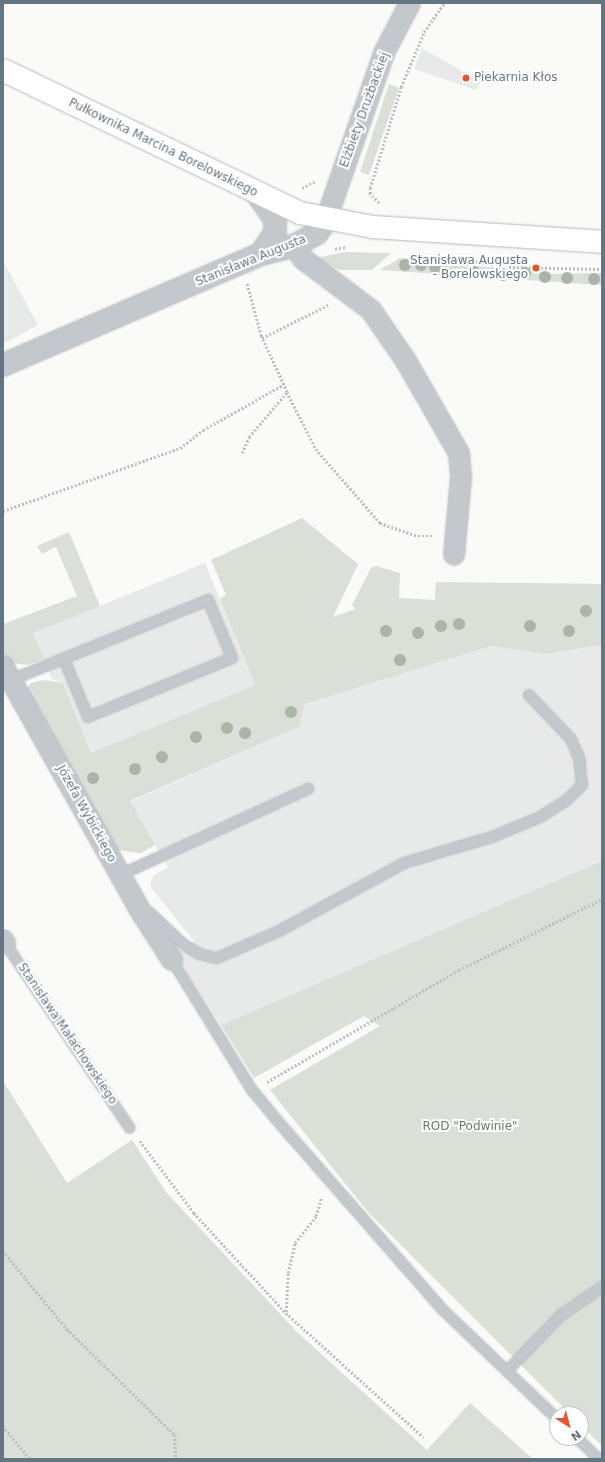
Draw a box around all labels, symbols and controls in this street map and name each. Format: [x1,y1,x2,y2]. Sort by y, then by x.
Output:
street label: Elżbiety Drużbackiej [337,50,393,170]
place label: Piekarnia Kłos [474,71,557,85]
marker: Piekarnia Kłos [461,73,471,83]
street label: Pułkownika Marcina Borelowskiego [66,96,260,200]
street label: Stanisława Augusta [194,232,308,290]
place label: Stanisława Augusta - Borelowskiego [410,254,528,282]
marker: Stanisława Augusta - Borelowskiego [531,263,541,273]
street label: Józefa Wybickiego [53,763,119,865]
street label: Stanisława Małachowskiego [14,961,120,1107]
park label: ROD "Podwinie" [422,1120,518,1134]
north arrow [549,1406,589,1446]
text: N [568,1427,583,1443]

